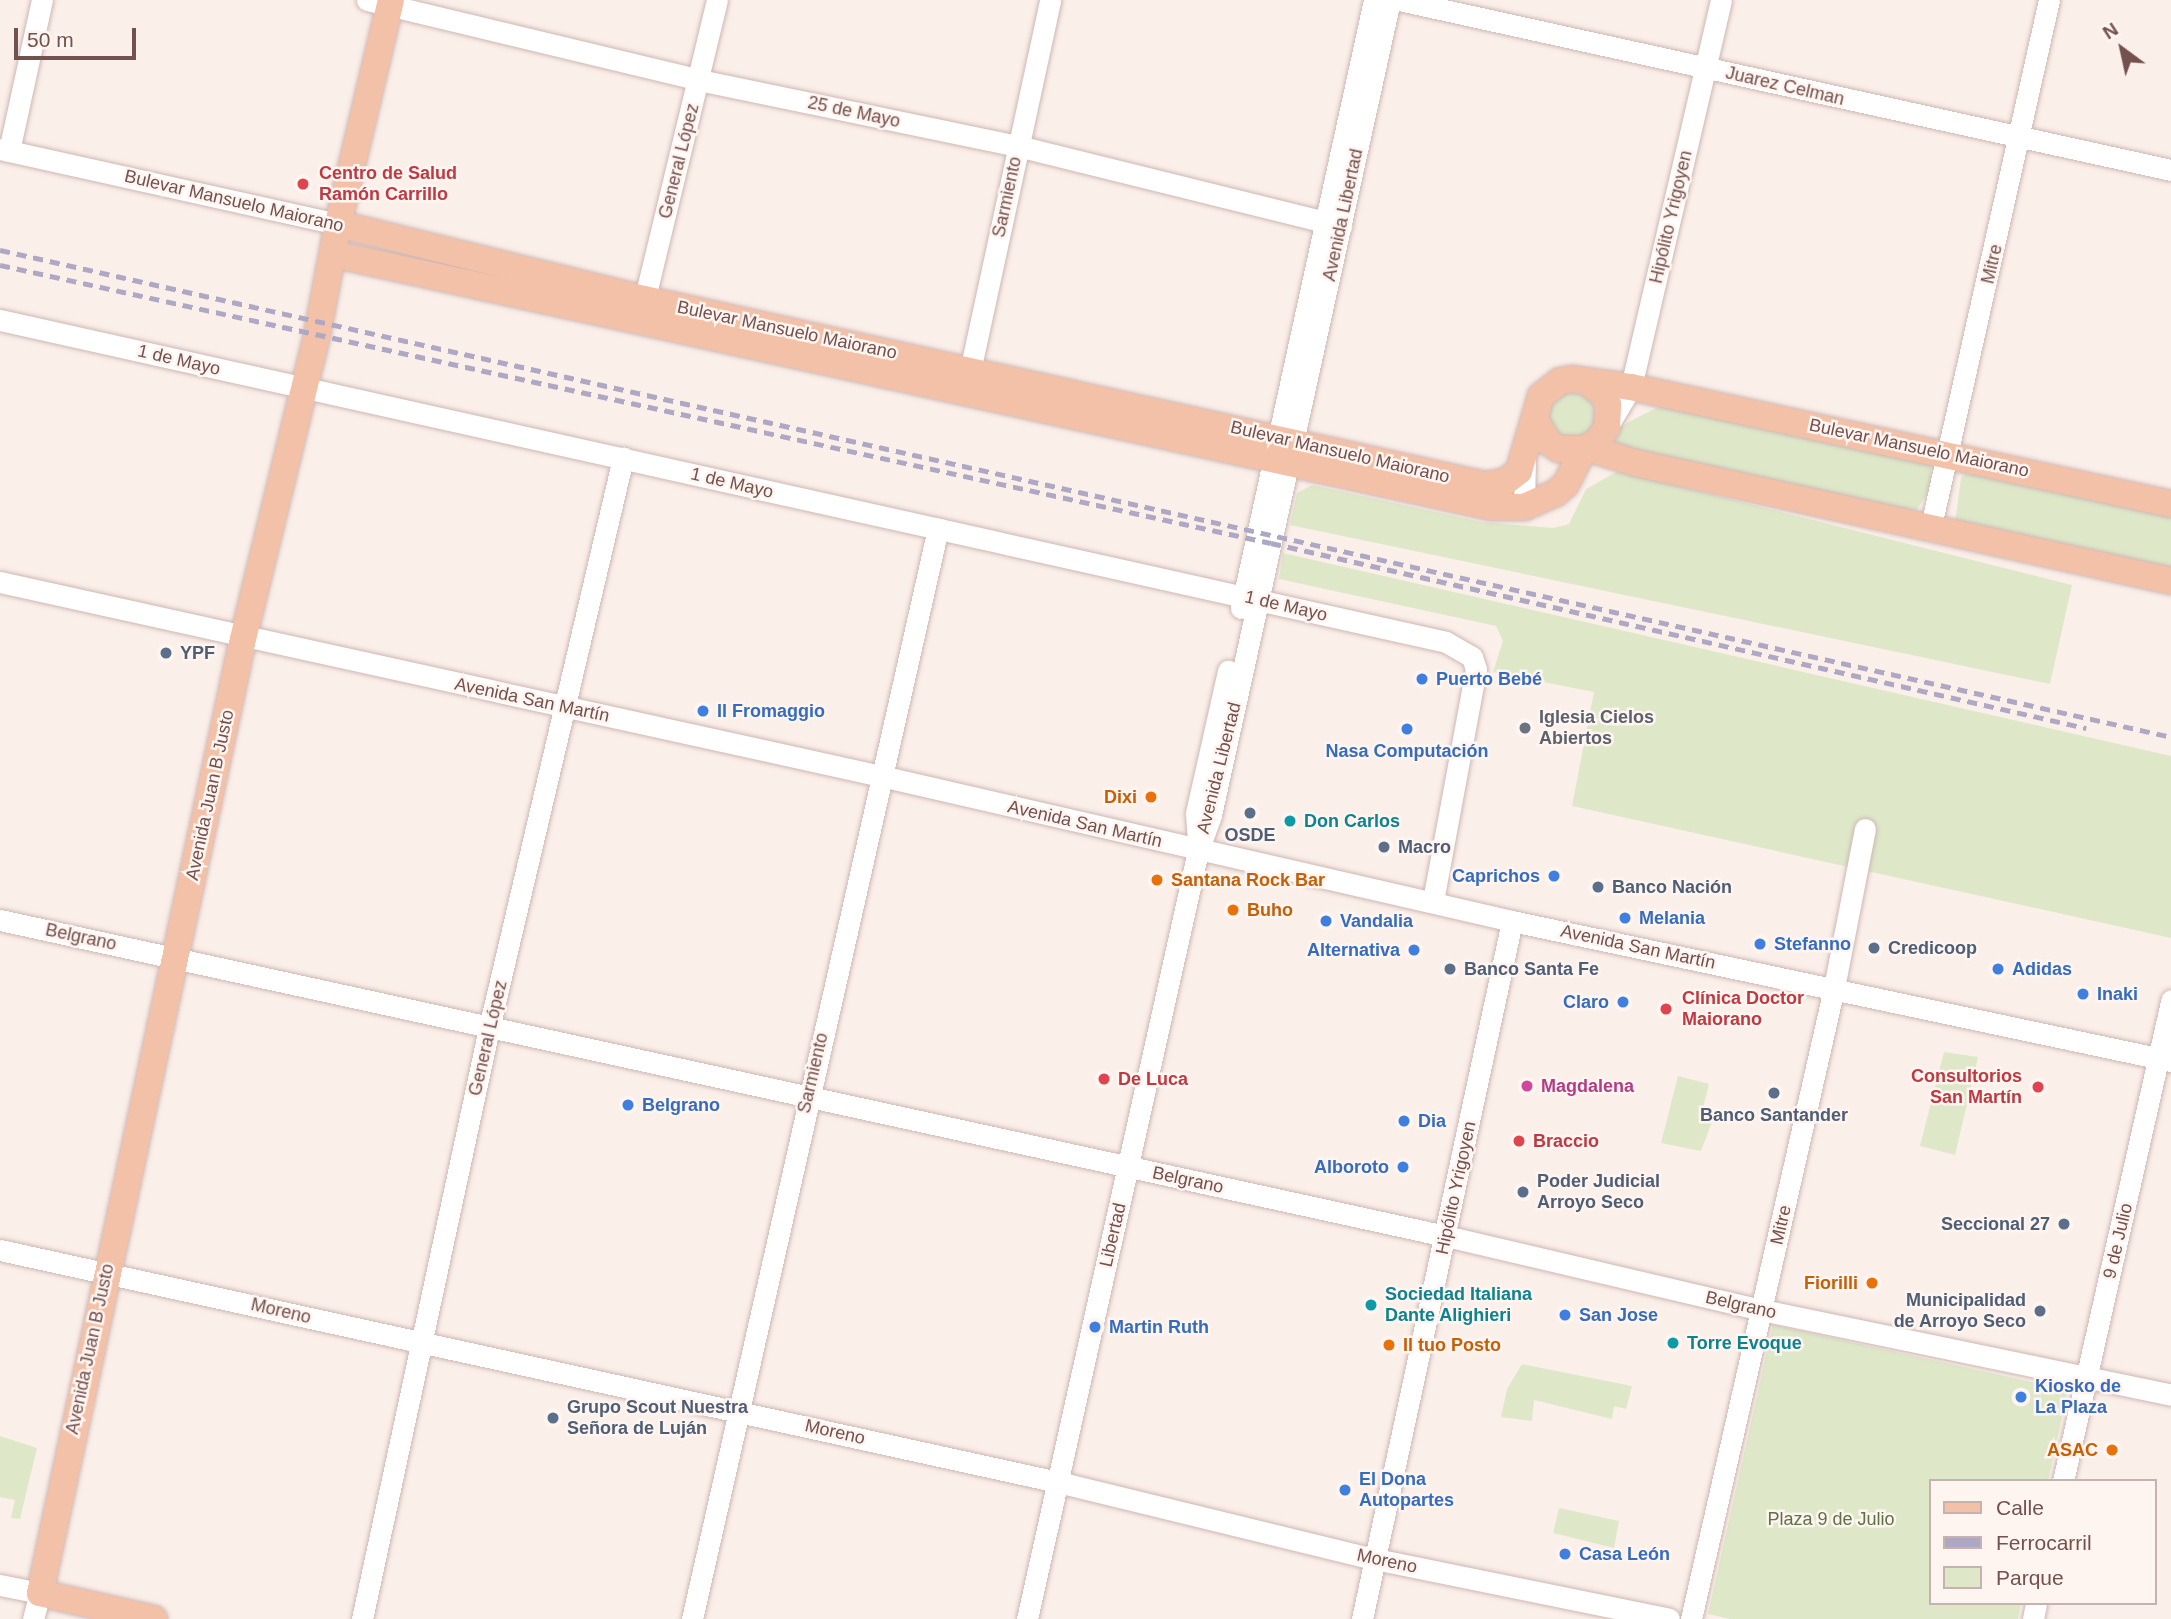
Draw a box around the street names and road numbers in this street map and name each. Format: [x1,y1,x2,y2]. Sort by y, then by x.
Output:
street label: Juarez Celman [1724,62,1846,110]
street label: 25 de Mayo [806,92,902,132]
street label: General López [654,101,704,221]
street label: Avenida Libertad [1318,147,1368,283]
street label: Hipólito Yrigoyen [1645,148,1697,286]
street label: Sarmiento [988,155,1026,239]
street label: Bulevar Mansuelo Maiorano [122,165,346,237]
street label: Mitre [1977,242,2007,286]
street label: Bulevar Mansuelo Maiorano [675,296,899,364]
street label: 1 de Mayo [136,340,222,380]
street label: Bulevar Mansuelo Maiorano [1807,414,2031,482]
street label: Bulevar Mansuelo Maiorano [1228,416,1452,488]
street label: 1 de Mayo [689,463,775,503]
street label: 1 de Mayo [1243,586,1329,626]
street label: Avenida San Martín [453,673,611,727]
street label: Avenida Libertad [1192,700,1246,836]
street label: Avenida Juan B Justo [181,708,239,882]
street label: Avenida San Martín [1006,796,1164,852]
street label: Belgrano [44,919,118,955]
street label: Avenida San Martín [1559,920,1717,974]
street label: General López [464,978,512,1098]
street label: Sarmiento [793,1031,833,1115]
street label: Hipólito Yrigoyen [1431,1119,1481,1257]
street label: Belgrano [1151,1162,1225,1198]
street label: Libertad [1095,1201,1131,1269]
street label: 9 de Julio [2099,1201,2137,1281]
street label: Mitre [1766,1203,1796,1247]
street label: Avenida Juan B Justo [61,1262,119,1436]
street label: Belgrano [1703,1286,1779,1324]
street label: Moreno [249,1294,313,1328]
street label: Moreno [803,1415,867,1449]
street label: Moreno [1355,1544,1419,1578]

